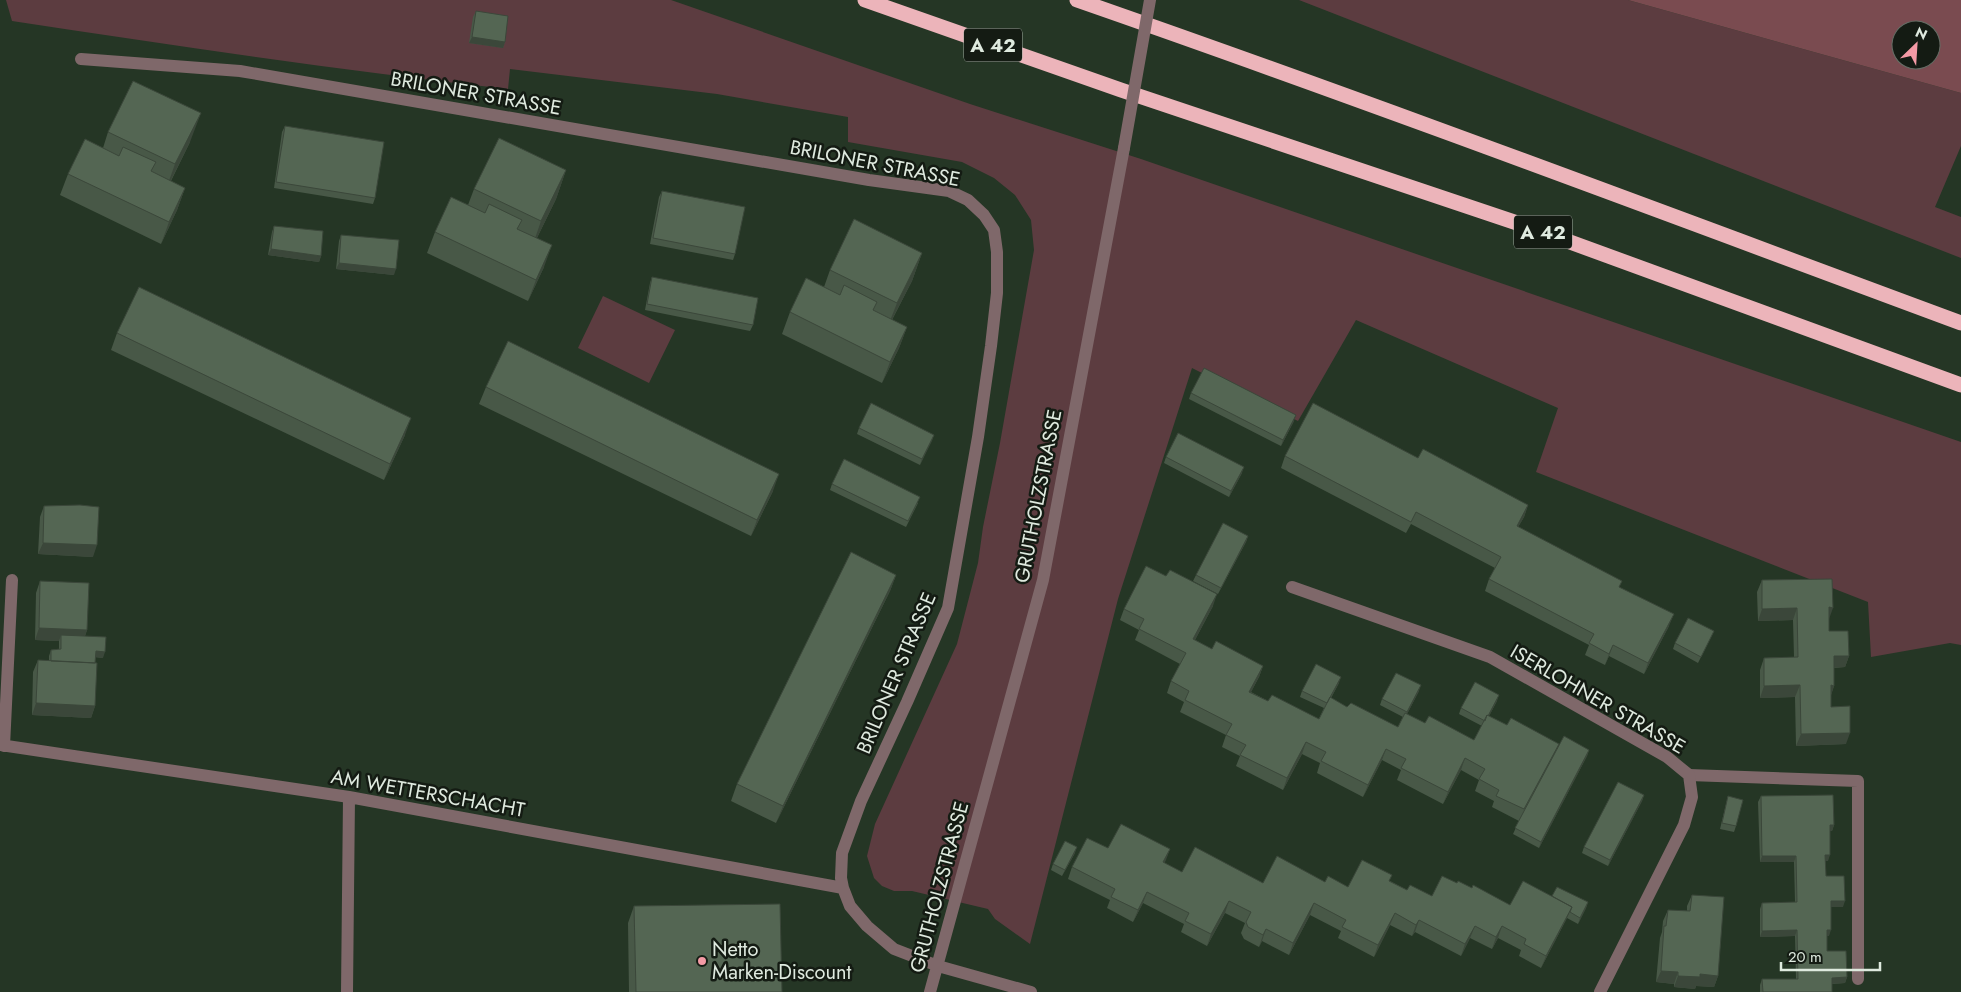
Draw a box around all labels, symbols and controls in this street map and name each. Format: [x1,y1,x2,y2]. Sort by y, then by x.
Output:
north arrow [1891,20,1941,70]
text: N [1912,22,1931,45]
road number: A 42 [964,28,1022,62]
street label: BRILONER STRASSE [388,64,563,123]
street label: BRILONER STRASSE [787,133,962,194]
road number: A 42 [1514,216,1572,248]
street label: GRUTHOLZSTRASSE [1007,407,1070,585]
street label: BRILONER STRASSE [849,588,944,758]
street label: ISERLOHNER STRASSE [1505,637,1691,761]
street label: AM WETTERSCHACHT [329,762,528,825]
street label: GRUTHOLZSTRASSE [903,798,976,976]
place label: Netto Marken-Discount [712,935,852,987]
scale bar [1781,940,1880,972]
text: 20 m [1788,946,1822,968]
marker: Netto Marken-Discount [696,955,708,967]

